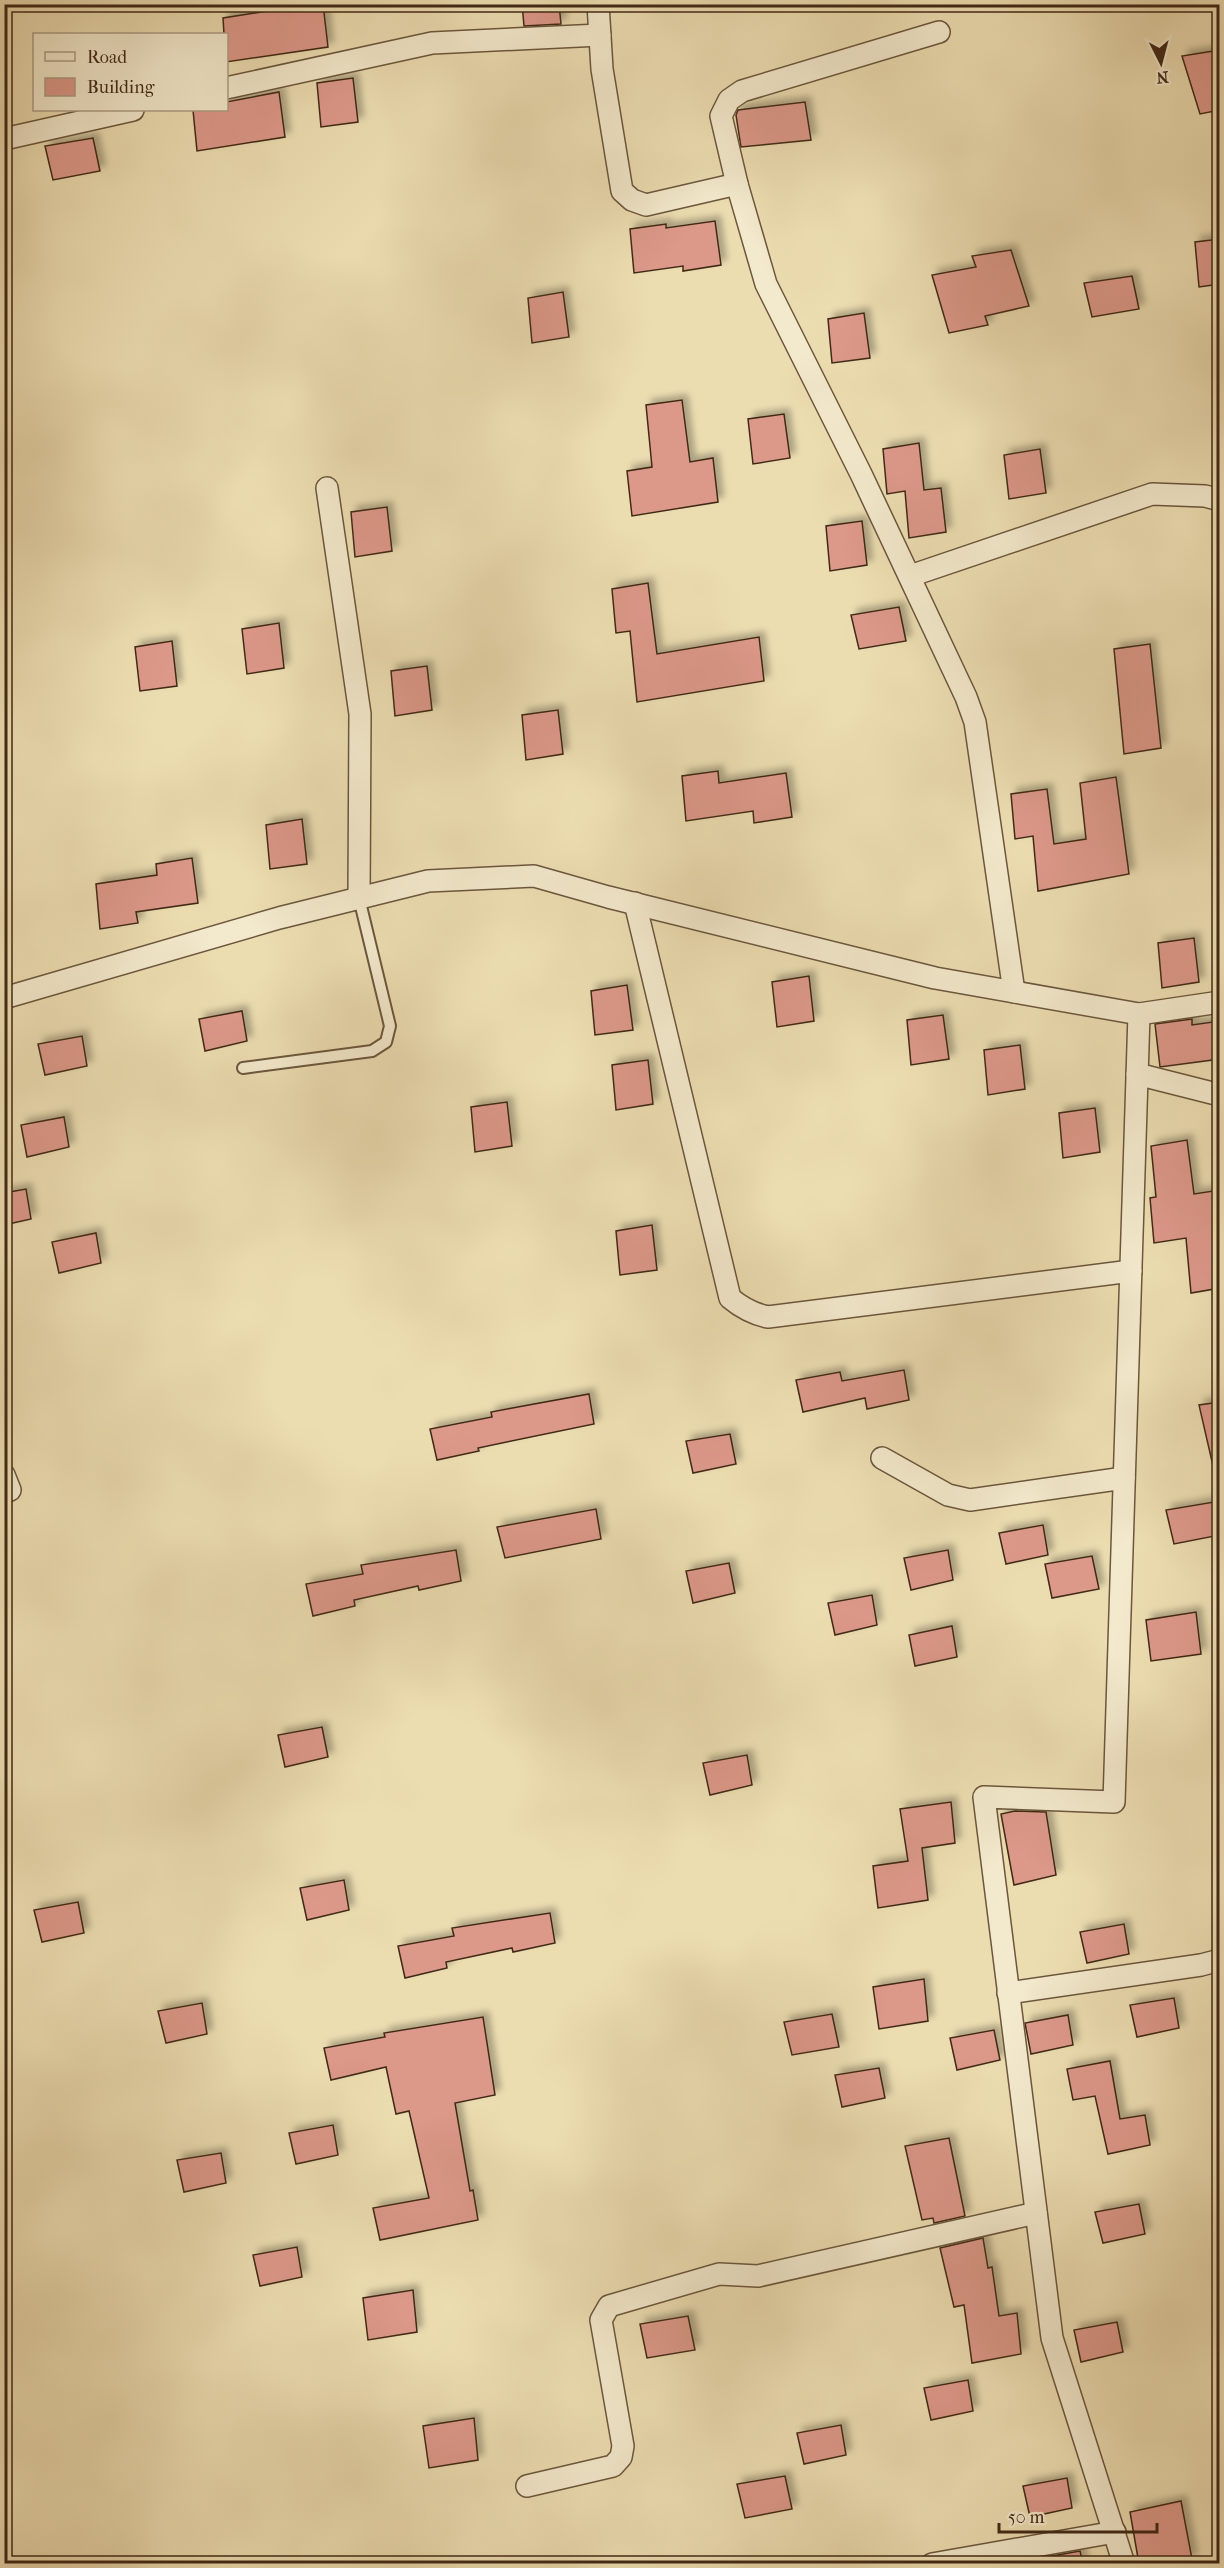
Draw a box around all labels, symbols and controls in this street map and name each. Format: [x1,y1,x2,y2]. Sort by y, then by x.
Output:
legend [33,33,228,111]
north arrow [1131,33,1191,93]
text: Road [87,47,127,68]
text: N [1155,67,1170,88]
text: Building [87,77,155,98]
scale bar [999,2496,1156,2534]
text: 50 m [1008,2507,1045,2528]

